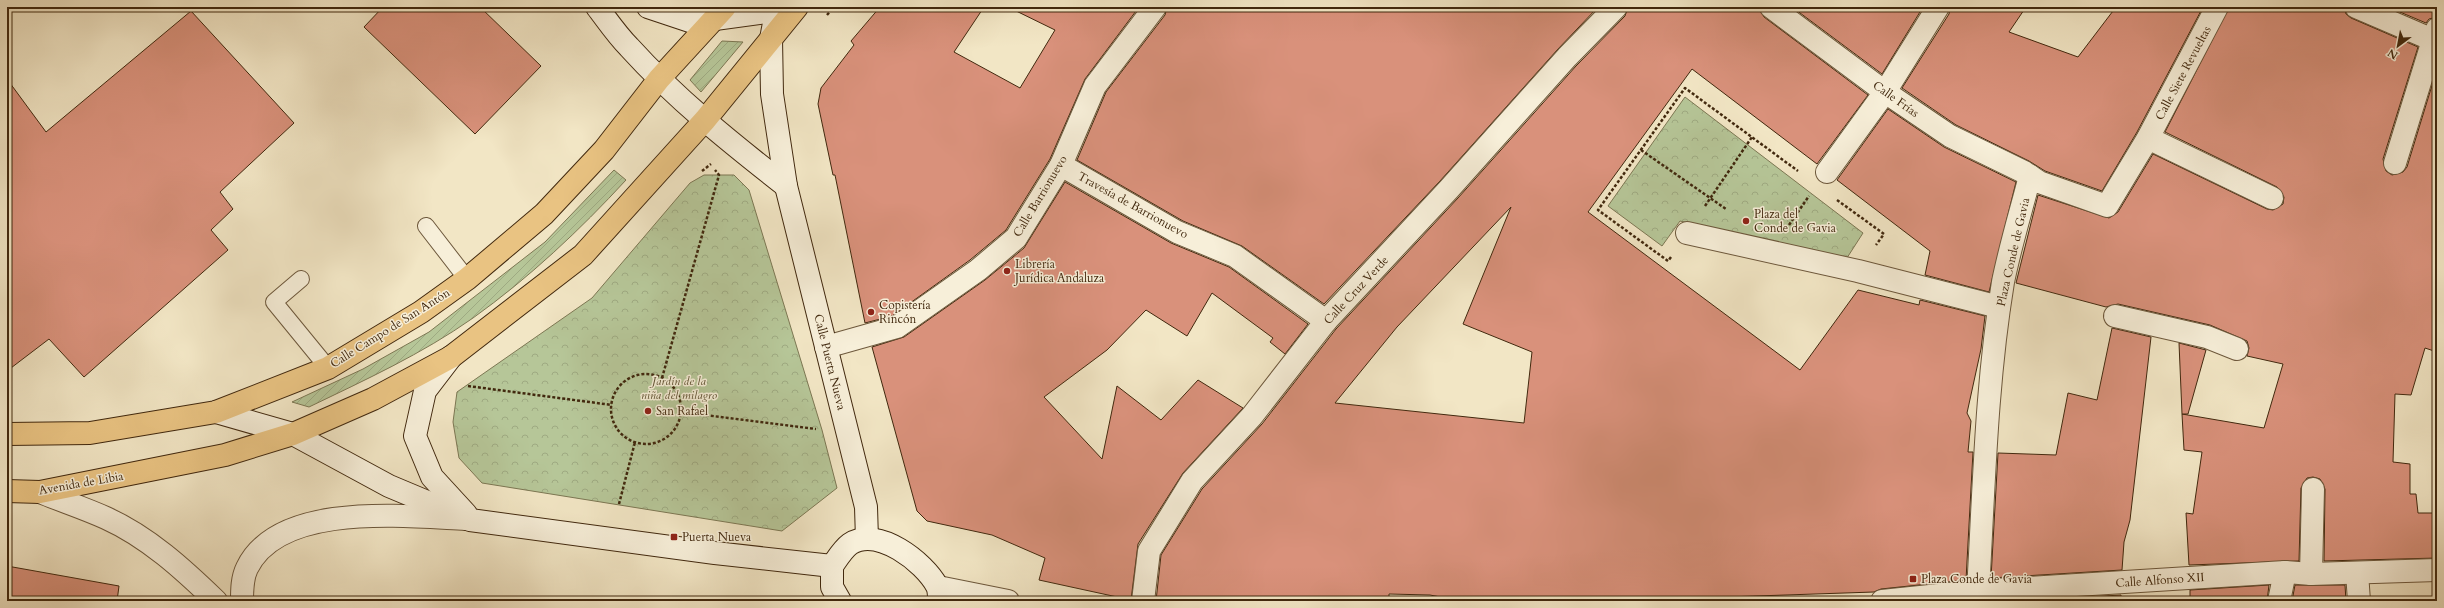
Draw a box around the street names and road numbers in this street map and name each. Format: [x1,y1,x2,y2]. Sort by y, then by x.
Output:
street label: Calle Siete Revueltas [2151,23,2215,123]
street label: Calle Frías [1870,77,1922,121]
street label: Calle Barrionuevo [1009,152,1071,240]
street label: Travesía de Barrionuevo [1075,168,1192,242]
street label: Plaza Conde de Gavia [1993,195,2033,308]
street label: Calle Cruz Verde [1320,252,1392,328]
street label: Calle Campo de San Antón [327,284,453,371]
street label: Calle Puerta Nueva [810,312,850,412]
street label: Avenida de Libia [37,468,125,498]
street label: Calle Alfonso XII [2115,569,2205,591]

